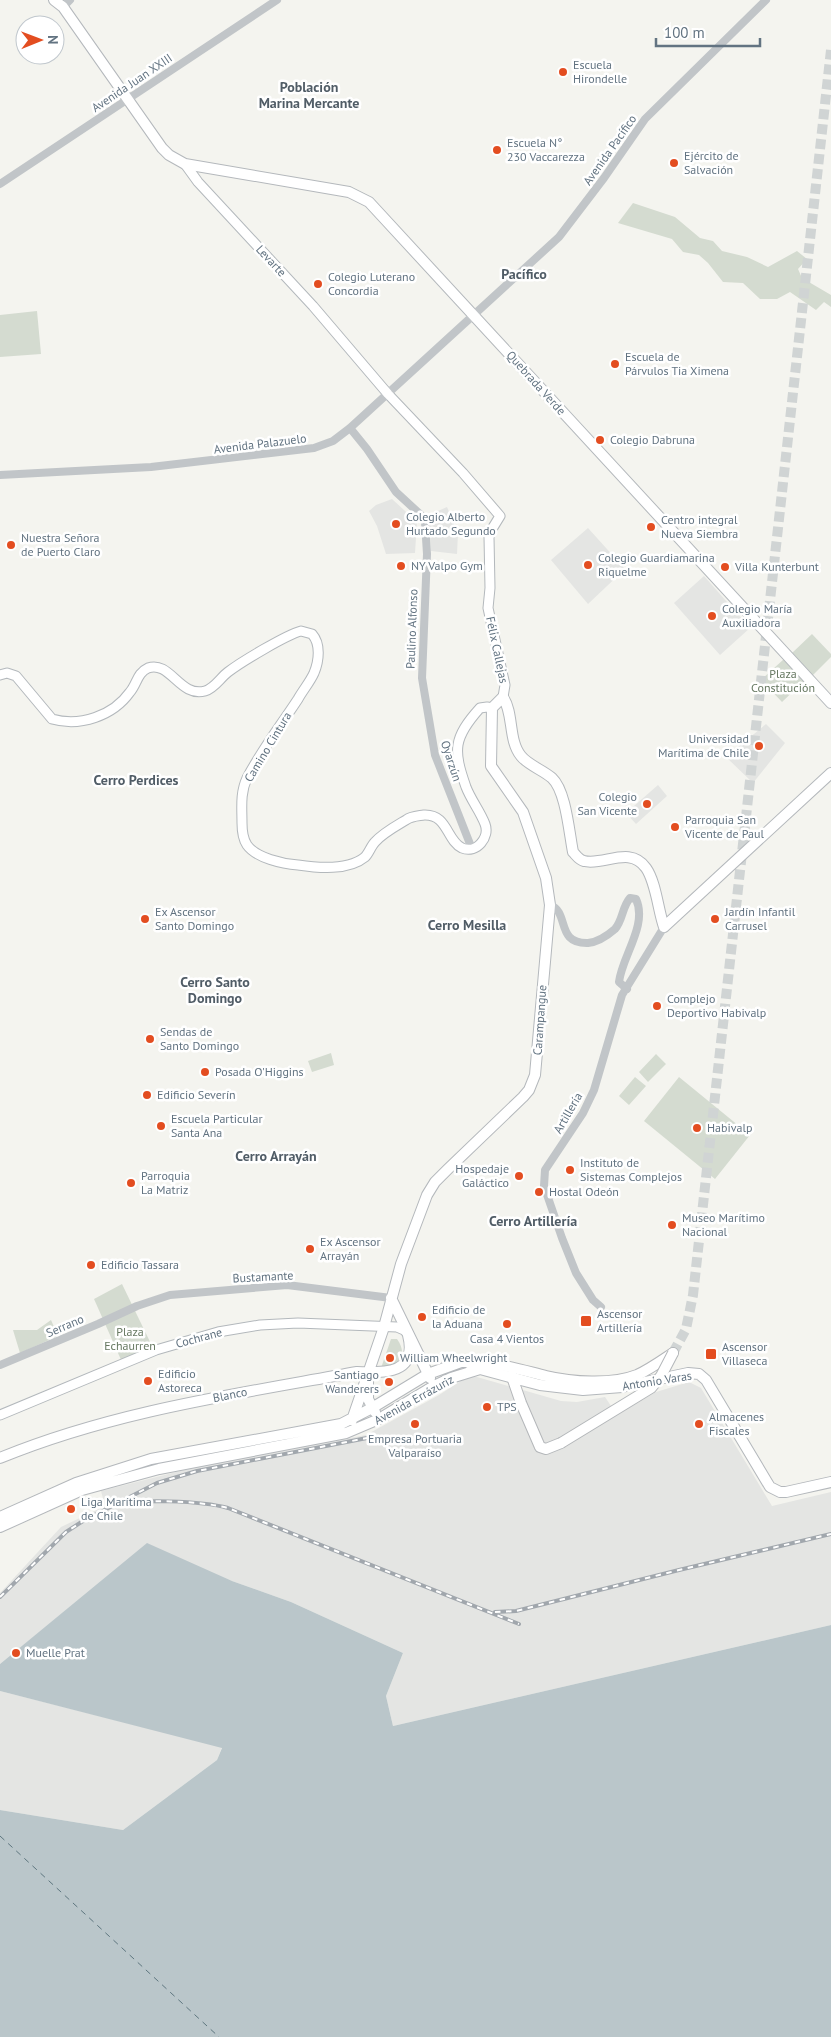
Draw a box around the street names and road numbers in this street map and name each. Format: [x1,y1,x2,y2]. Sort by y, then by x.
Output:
street label: Avenida Juan XXIII [89,50,175,115]
street label: Avenida Pacífico [580,112,639,188]
street label: Levarte [253,242,290,280]
street label: Quebrada Verde [504,347,569,418]
street label: Avenida Palazuelo [213,430,307,457]
street label: Paulino Alfonso [403,589,420,669]
street label: Félix Callejas [483,615,512,685]
street label: Camino Cintura [241,709,294,784]
street label: Oyarzún [438,739,465,783]
street label: Carampangue [530,984,549,1056]
street label: Artillería [550,1089,585,1136]
street label: Bustamante [232,1267,294,1286]
street label: Serrano [44,1311,86,1340]
street label: Cochrane [174,1324,224,1351]
street label: Antonio Varas [621,1368,693,1393]
street label: Avenida Errázuriz [371,1371,456,1428]
street label: Blanco [211,1384,248,1405]

